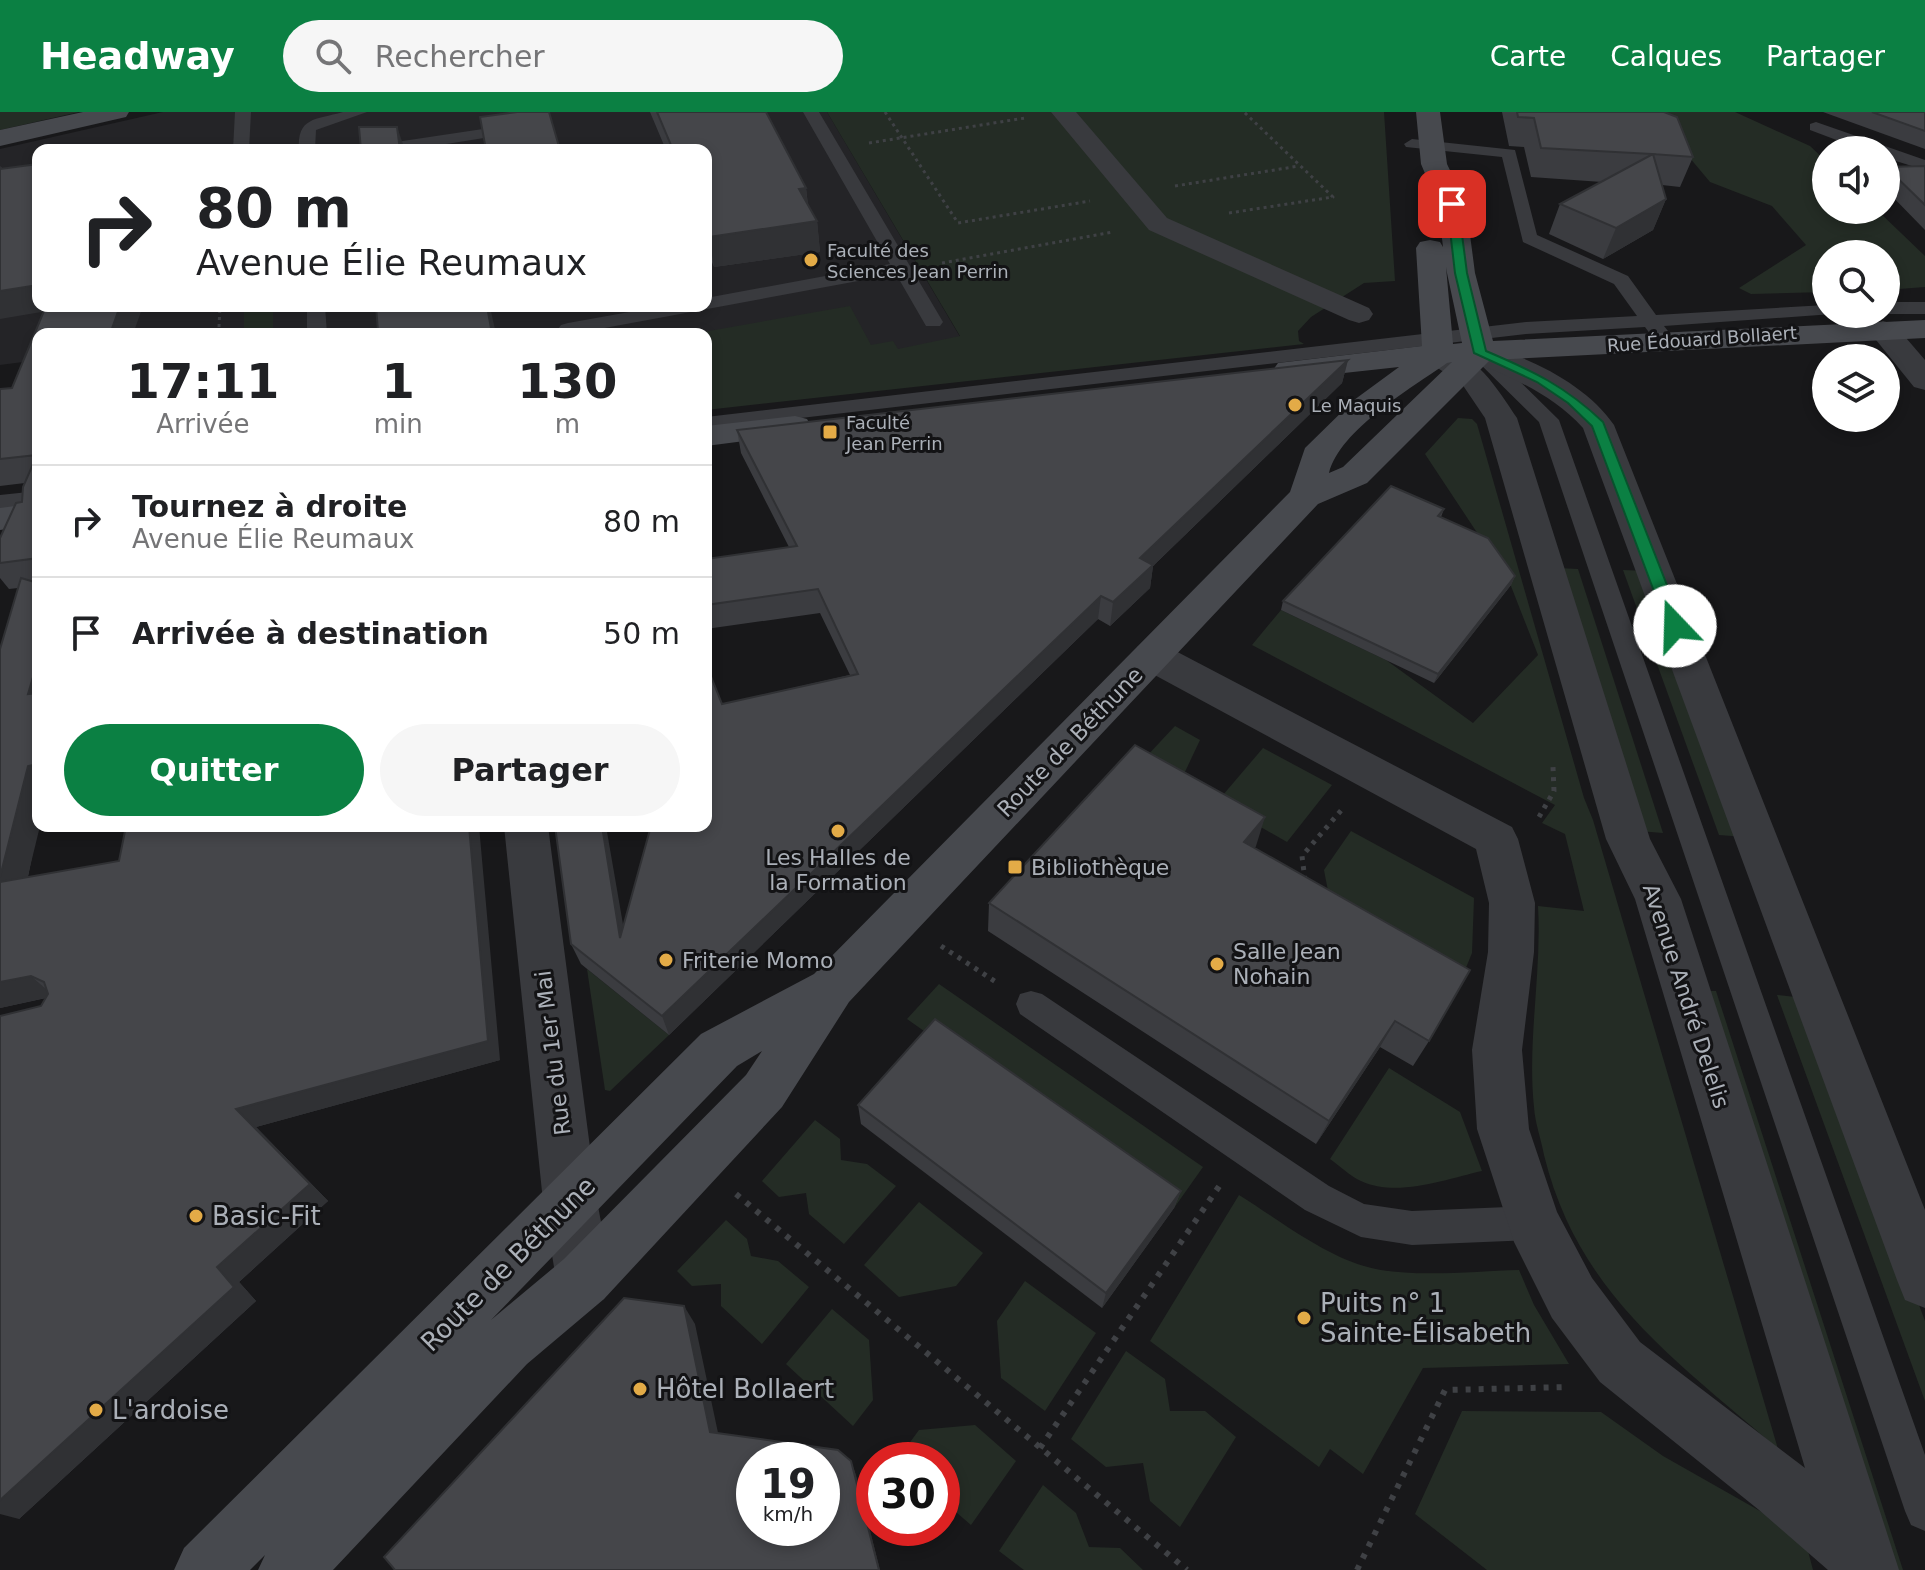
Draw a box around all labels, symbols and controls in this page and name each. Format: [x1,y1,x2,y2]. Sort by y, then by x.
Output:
search box [283,20,843,92]
text: Headway [40,34,235,78]
icon: search [311,34,355,78]
text: Rechercher [375,39,545,74]
text: Carte [1490,40,1566,73]
text: Calques [1610,40,1722,73]
text: Partager [1766,40,1885,73]
map controls [1812,136,1900,432]
button: sound [1812,136,1900,224]
pin [1418,170,1486,238]
text: 80 m [196,175,352,240]
icon: right [64,176,168,280]
icon: arrive [1430,182,1474,226]
place label: Faculté des Sciences Jean Perrin [827,240,1009,282]
button: search [1812,240,1900,328]
text: Avenue Élie Reumaux [196,242,587,283]
marker: Faculté des Sciences Jean Perrin [802,251,820,269]
street label: Rue Édouard Bollaert [1606,322,1798,356]
button: layers [1812,344,1900,432]
text: 17:11 [126,353,279,409]
text: 1 [382,353,415,409]
text: 130 [517,353,617,409]
place label: Le Maquis [1311,395,1401,416]
marker: Le Maquis [1286,396,1304,414]
text: Arrivée [156,409,250,439]
text: min [374,409,423,439]
text: m [555,409,580,439]
place label: Faculté Jean Perrin [845,412,943,454]
marker: Faculté Jean Perrin [821,423,839,441]
text: Tournez à droite [132,489,407,524]
icon: right [64,499,108,543]
text: 80 m [603,504,680,539]
text: Avenue Élie Reumaux [132,524,415,554]
position arrow [1633,584,1717,668]
icon: arrive [64,611,108,655]
text: Arrivée à destination [132,616,489,651]
text: 50 m [603,616,680,651]
street label: Route de Béthune [992,662,1148,822]
button: Quitter [64,724,364,816]
button: Partager [380,724,680,816]
marker: Les Halles de la Formation [829,822,847,840]
place label: Les Halles de la Formation [765,845,911,895]
place label: Bibliothèque [1031,855,1169,880]
marker: Bibliothèque [1006,858,1024,876]
street label: Avenue André Delelis [1638,881,1734,1111]
place label: Salle Jean Nohain [1233,939,1341,989]
place label: Friterie Momo [682,948,833,973]
marker: Friterie Momo [657,951,675,969]
marker: Salle Jean Nohain [1208,955,1226,973]
street label: Rue du 1er Mai [530,969,576,1137]
street label: Route de Béthune [415,1171,601,1357]
place label: Basic-Fit [212,1201,321,1231]
marker: Basic-Fit [187,1207,205,1225]
place label: Puits n° 1 Sainte-Élisabeth [1320,1288,1531,1348]
marker: Puits n° 1 Sainte-Élisabeth [1295,1309,1313,1327]
place label: Hôtel Bollaert [656,1374,834,1404]
marker: Hôtel Bollaert [631,1380,649,1398]
place label: L'ardoise [112,1395,229,1425]
marker: L'ardoise [87,1401,105,1419]
speed limit sign: 30 [856,1442,960,1546]
text: 19 [760,1461,816,1507]
text: km/h [763,1502,813,1526]

